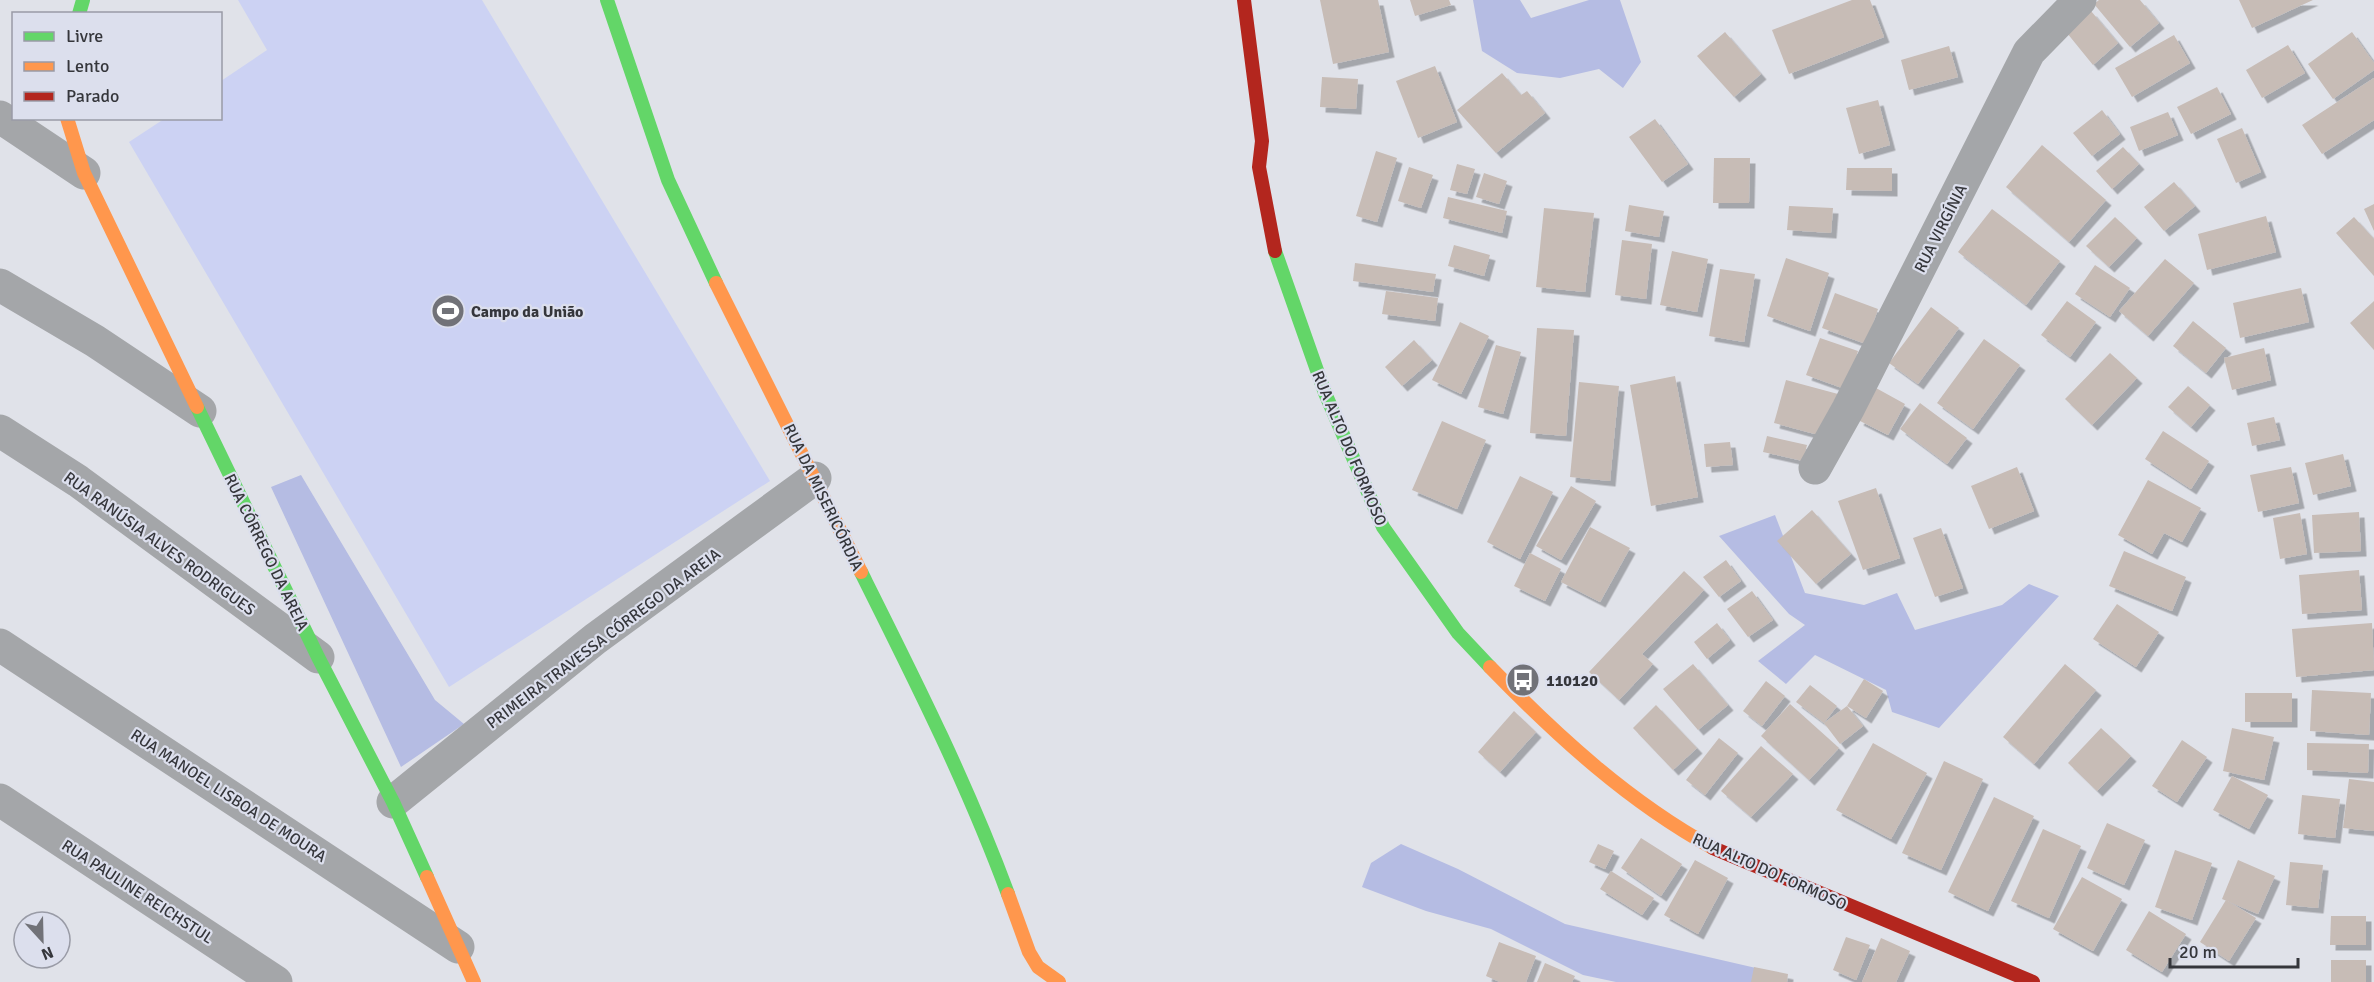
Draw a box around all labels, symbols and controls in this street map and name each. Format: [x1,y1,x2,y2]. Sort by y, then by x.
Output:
legend [12,12,222,120]
text: Livre [66,25,103,47]
text: Lento [66,55,109,77]
text: Parado [66,85,119,107]
street label: RUA VIRGÍNIA [1910,181,1972,276]
sports icon: Campo da União [430,293,466,329]
place label: Campo da União [471,302,583,322]
street label: RUA ALTO DO FORMOSO [1307,368,1391,529]
street label: RUA DA MISERICÓRDIA [779,421,867,574]
street label: RUA RANÚSIA ALVES RODRIGUES [60,468,259,620]
street label: RUA CÓRREGO DA AREIA [219,471,313,634]
street label: PRIMEIRA TRAVESSA CÓRREGO DA AREIA [483,544,725,733]
bus stop icon: 110120 [1505,662,1541,698]
place label: 110120 [1546,671,1598,691]
street label: RUA MANOEL LISBOA DE MOURA [127,725,330,867]
street label: RUA ALTO DO FORMOSO [1689,829,1850,915]
street label: RUA PAULINE REICHSTUL [58,835,217,948]
north arrow [12,910,72,970]
scale bar [2170,931,2298,969]
text: 20 m [2179,941,2217,963]
text: N [38,942,56,964]

